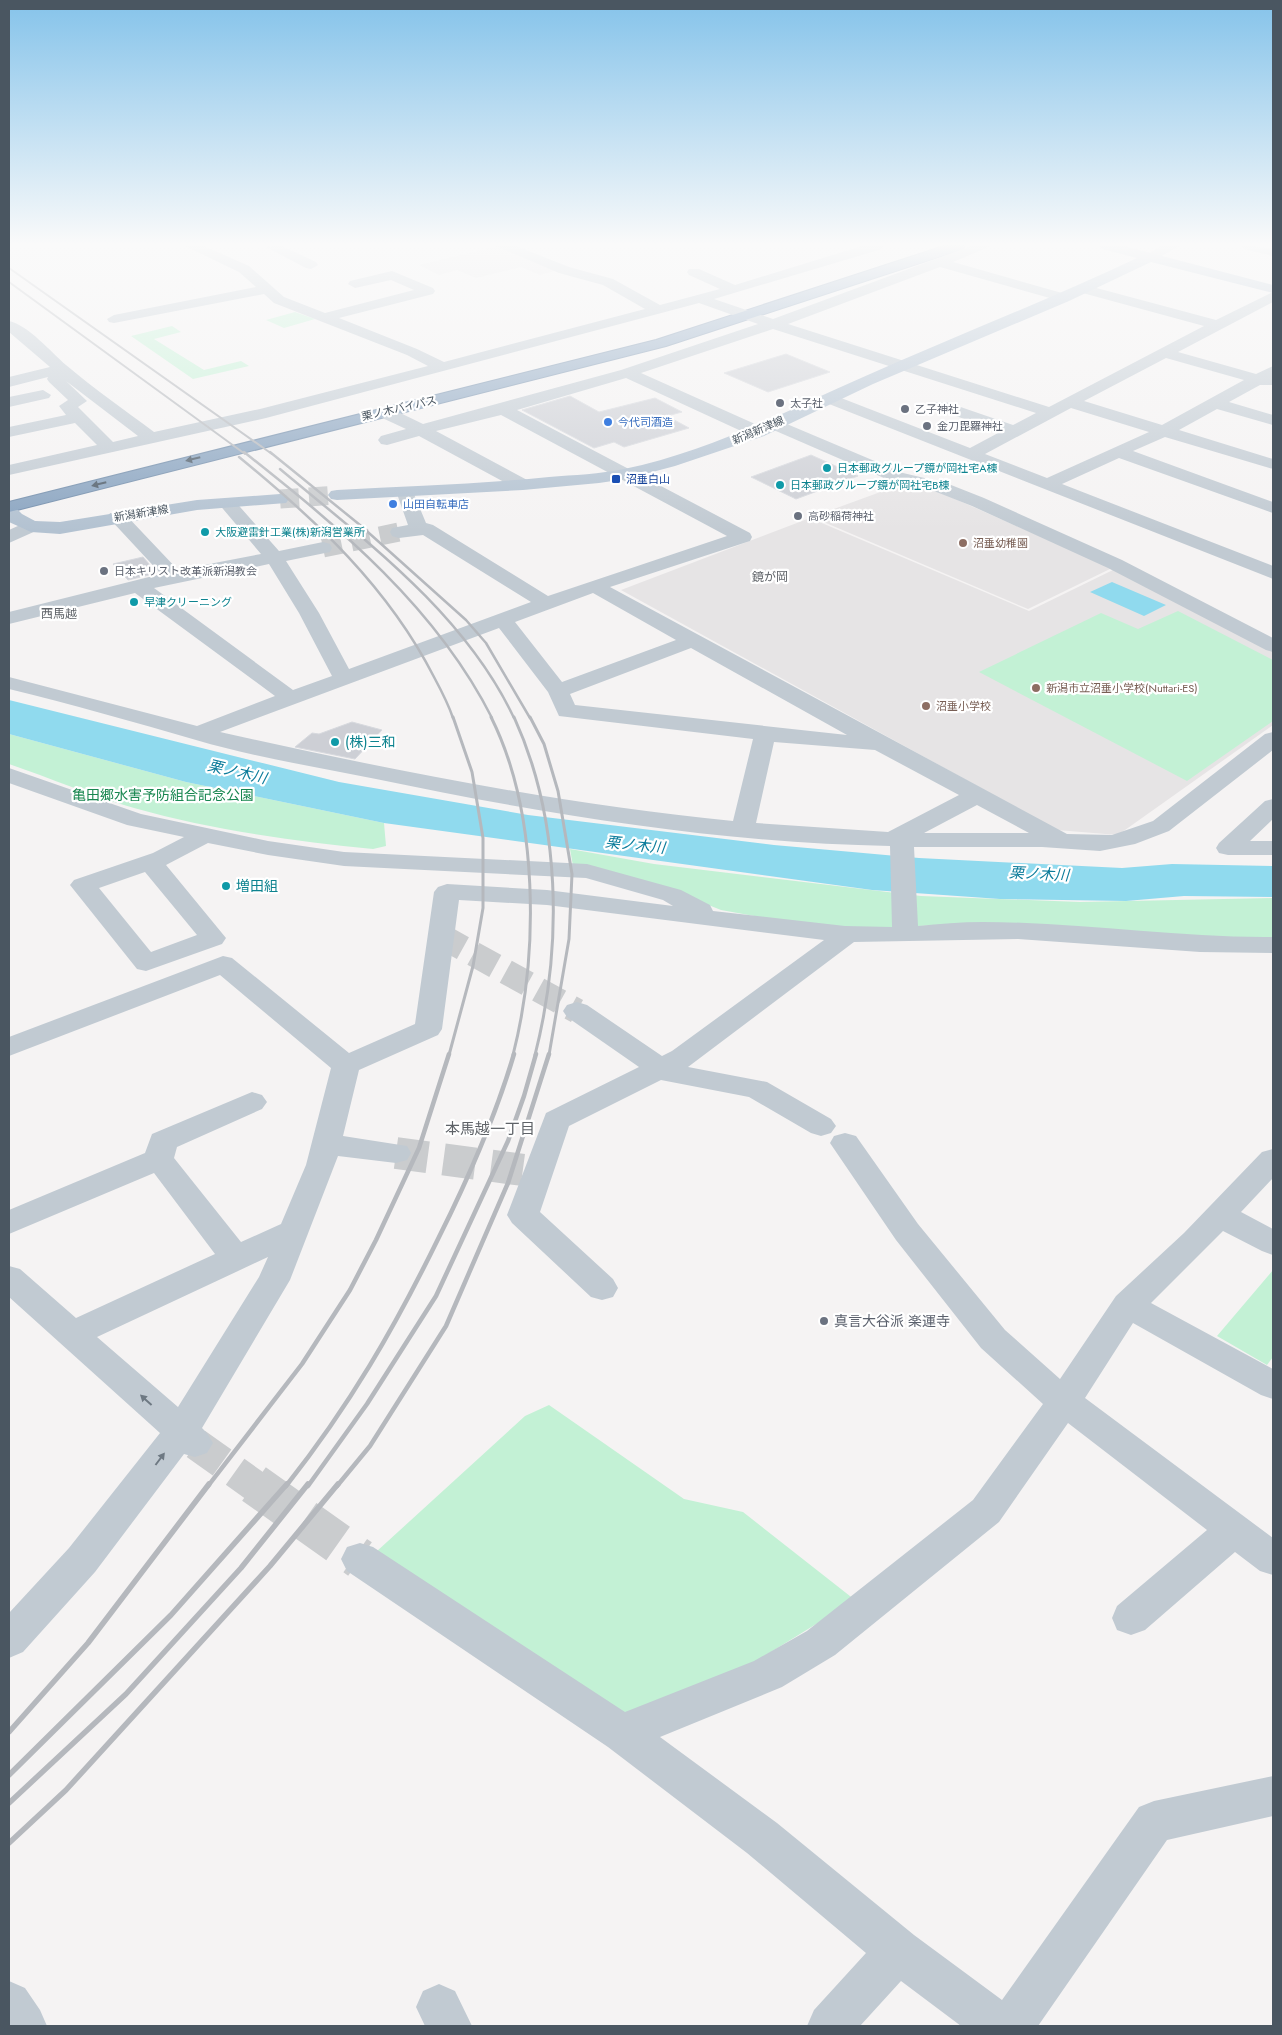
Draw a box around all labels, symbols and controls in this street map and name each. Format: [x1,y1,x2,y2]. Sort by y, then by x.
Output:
street label: 栗ノ木バイパス [360,392,438,424]
place label: 太子社 [790,395,823,411]
marker: 太子社 [774,397,786,409]
place label: 乙子神社 [915,401,959,417]
marker: 乙子神社 [899,403,911,415]
street label: 新潟新津線 [730,412,786,448]
place label: 今代司酒造 [618,414,673,430]
marker: 今代司酒造 [602,416,614,428]
place label: 金刀毘羅神社 [937,418,1003,434]
marker: 金刀毘羅神社 [921,420,933,432]
one-way arrow [185,456,200,464]
place label: 日本郵政グループ鏡が岡社宅A棟 [837,460,998,476]
marker: 日本郵政グループ鏡が岡社宅A棟 [821,462,833,474]
place label: 沼垂白山 [626,471,670,487]
marker: 沼垂白山 [610,473,622,485]
place label: 日本郵政グループ鏡が岡社宅B棟 [790,477,949,493]
marker: 日本郵政グループ鏡が岡社宅B棟 [774,479,786,491]
one-way arrow [91,480,106,488]
place label: 山田自転車店 [403,496,469,512]
marker: 山田自転車店 [387,498,399,510]
street label: 新潟新津線 [113,501,169,525]
place label: 高砂稲荷神社 [808,508,874,524]
marker: 高砂稲荷神社 [792,510,804,522]
place label: 大阪避雷針工業(株)新潟営業所 [215,524,366,540]
marker: 大阪避雷針工業(株)新潟営業所 [199,526,211,538]
place label: 沼垂幼稚園 [973,535,1028,551]
marker: 沼垂幼稚園 [957,537,969,549]
place label: 日本キリスト改革派新潟教会 [114,563,257,579]
marker: 日本キリスト改革派新潟教会 [98,565,110,577]
district label: 鏡が岡 [752,568,788,586]
place label: 早津クリーニング [144,594,232,610]
marker: 早津クリーニング [128,596,140,608]
district label: 西馬越 [41,605,77,623]
place label: 新潟市立沼垂小学校(Nuttari-ES) [1046,680,1198,696]
marker: 新潟市立沼垂小学校(Nuttari-ES) [1030,682,1042,694]
place label: 沼垂小学校 [936,698,991,714]
marker: 沼垂小学校 [920,700,932,712]
place label: (株)三和 [345,732,396,752]
marker: (株)三和 [329,736,341,748]
water label: 栗ノ木川 [205,755,271,790]
park label: 亀田郷水害予防組合記念公園 [72,785,254,805]
water label: 栗ノ木川 [604,831,668,859]
water label: 栗ノ木川 [1008,861,1072,887]
place label: 増田組 [236,876,278,896]
marker: 増田組 [220,880,232,892]
district label: 本馬越一丁目 [445,1118,535,1140]
place label: 真言大谷派 楽運寺 [834,1311,950,1331]
marker: 真言大谷派 楽運寺 [818,1315,830,1327]
one-way arrow [141,1394,153,1406]
one-way arrow [154,1453,165,1466]

